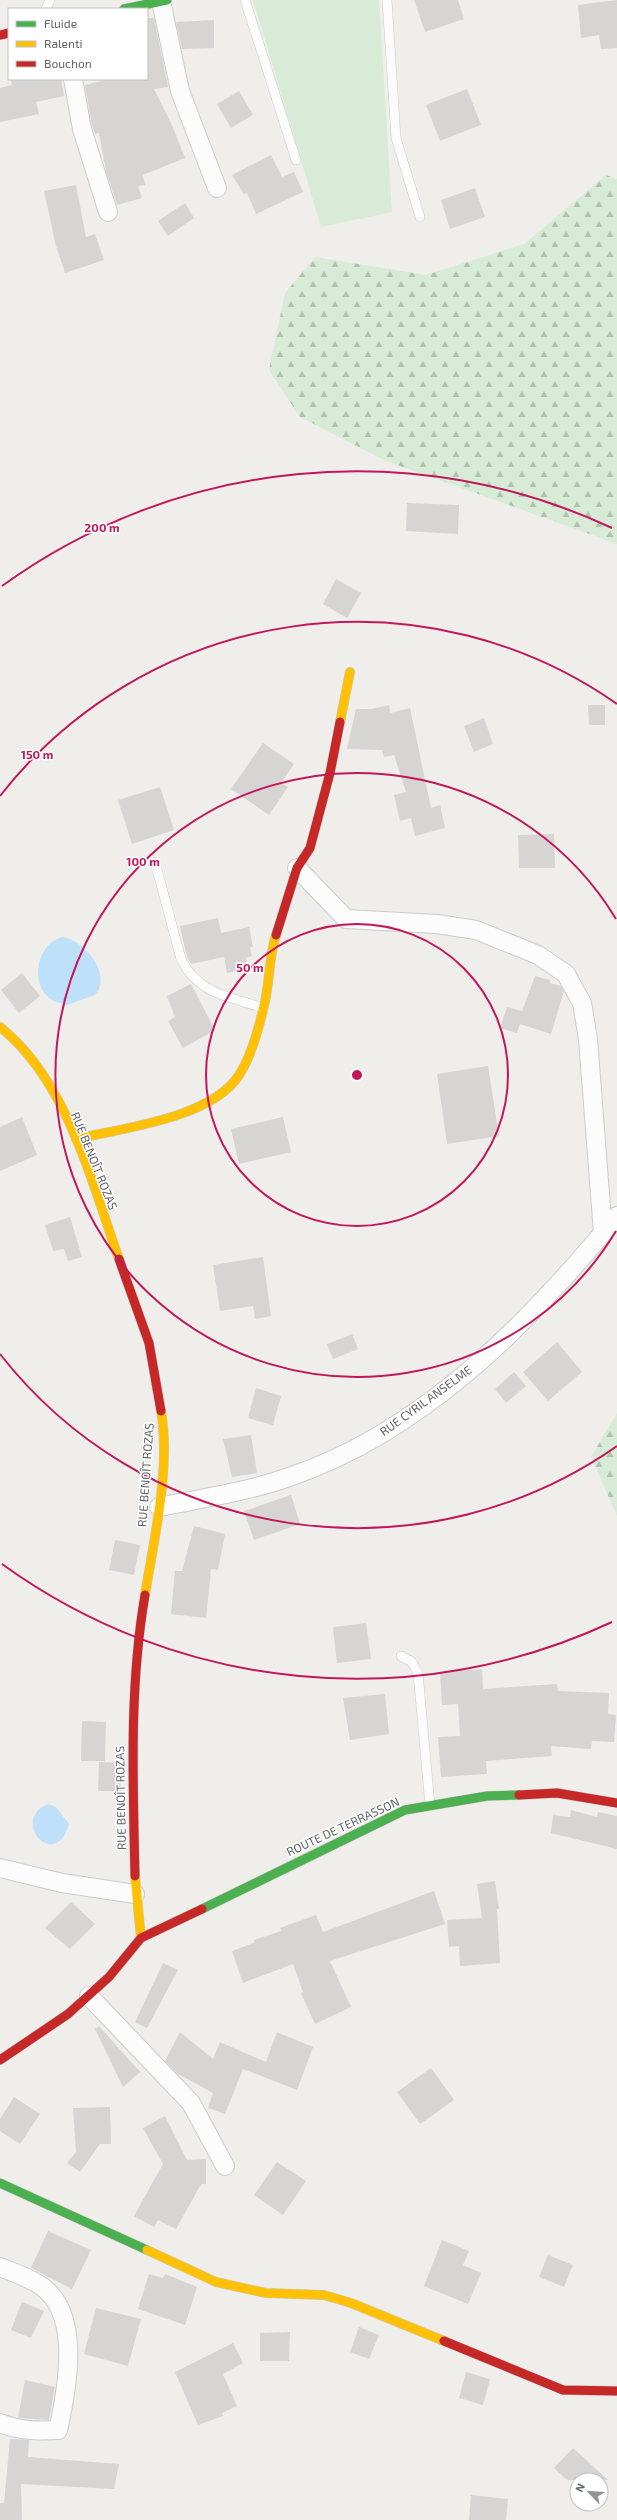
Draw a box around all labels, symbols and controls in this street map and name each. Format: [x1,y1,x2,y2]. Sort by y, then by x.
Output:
legend [8,8,148,80]
text: Fluide [44,16,77,30]
text: Ralenti [44,36,83,50]
text: Bouchon [44,56,92,70]
text: 200 m [84,520,120,534]
text: 150 m [21,747,53,761]
text: 100 m [126,854,160,868]
text: 50 m [236,960,264,974]
centre of rings [350,1068,364,1082]
street label: RUE BENOÎT ROZAS [69,1110,121,1212]
street label: RUE CYRIL ANSELME [377,1362,474,1438]
street label: RUE BENOÎT ROZAS [134,1422,156,1527]
street label: RUE BENOÎT ROZAS [112,1745,128,1850]
street label: ROUTE DE TERRASSON [284,1794,401,1858]
north arrow [569,2472,609,2512]
text: N [572,2481,587,2494]

